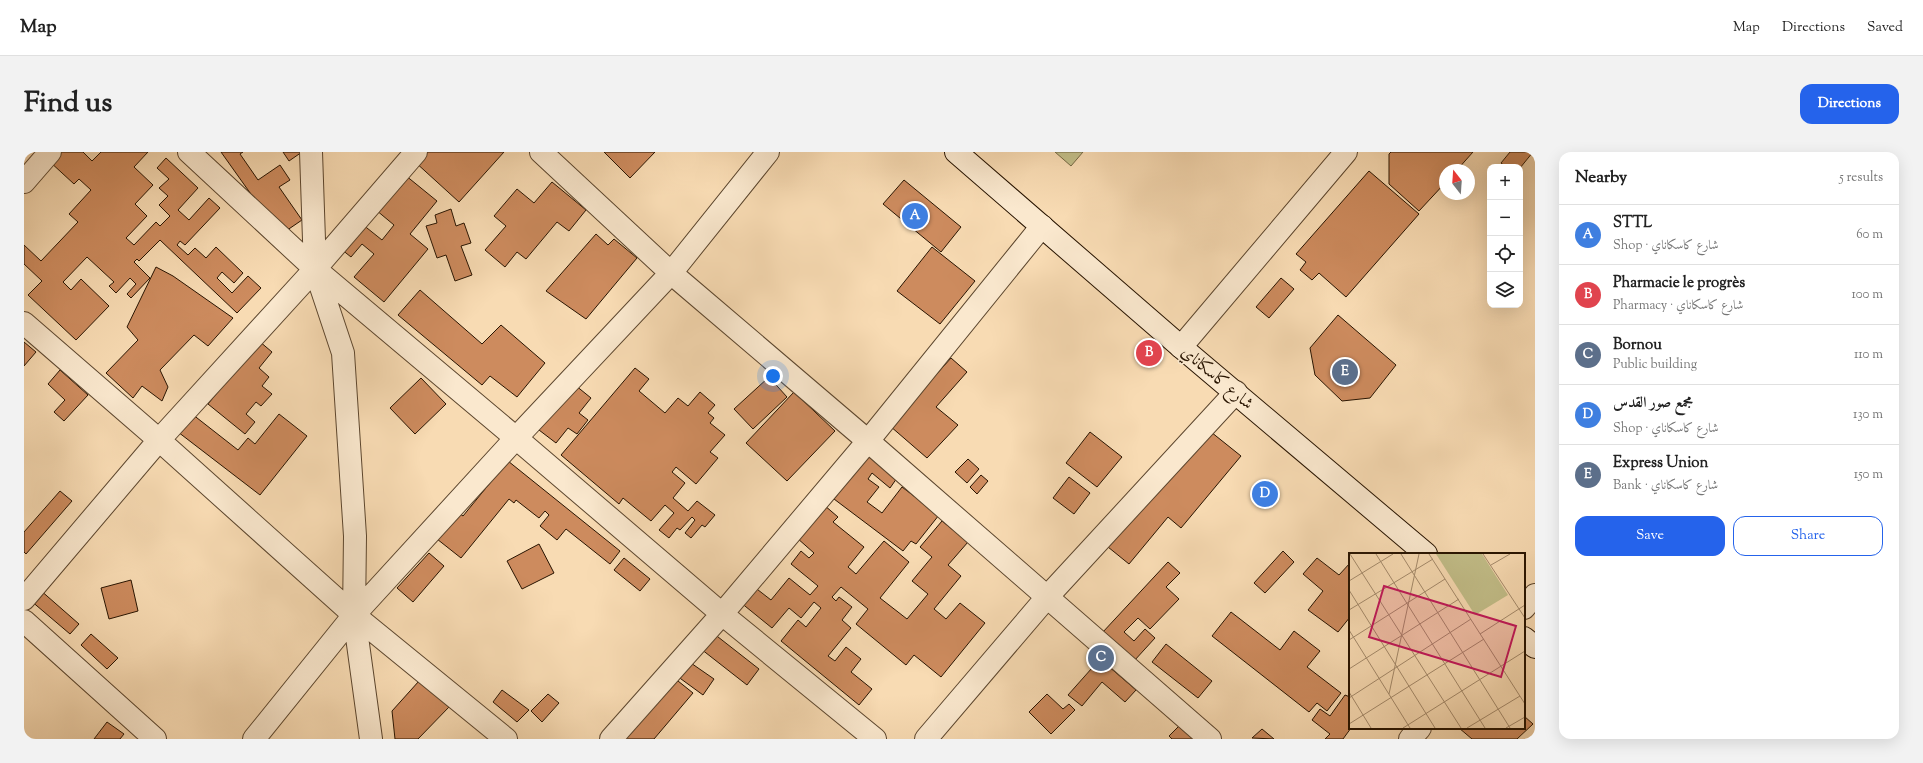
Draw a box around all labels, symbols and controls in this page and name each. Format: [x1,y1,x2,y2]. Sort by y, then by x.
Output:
text: Map [20,14,57,41]
text: Map [1733,18,1760,38]
text: Directions [1782,18,1845,38]
text: Saved [1867,18,1903,38]
text: Find us [24,84,112,124]
button: Directions [1800,84,1899,124]
north arrow [1439,164,1475,200]
map controls [1487,164,1523,308]
button: + [1487,164,1523,200]
text: Nearby [1575,166,1627,190]
text: 5 results [1839,169,1883,187]
button: − [1487,200,1523,236]
pin: A [902,201,928,231]
text: STTL [1613,213,1652,234]
text: A [1583,226,1593,244]
text: 60 m [1856,226,1883,244]
button: locate [1487,236,1523,272]
text: Shop · شارع كاسكاناي [1613,237,1719,255]
button: layers [1487,272,1523,308]
text: Pharmacie le progrès [1613,273,1745,294]
text: B [1584,286,1592,304]
text: 100 m [1851,286,1883,304]
text: Pharmacy · شارع كاسكاناي [1613,297,1743,315]
text: Bornou [1613,335,1662,356]
pin: B [1136,338,1162,368]
street label: شارع كاسكاناي [1175,341,1258,416]
text: C [1583,346,1593,364]
text: 110 m [1854,346,1883,364]
text: Public building [1613,356,1697,374]
pin: E [1332,357,1358,387]
your location [763,366,783,386]
text: مجمع صور القدس [1613,393,1693,414]
text: D [1583,406,1593,424]
text: 130 m [1853,406,1883,424]
text: Shop · شارع كاسكاناي [1613,420,1719,438]
text: Express Union [1613,453,1708,474]
text: E [1584,466,1592,484]
text: 150 m [1854,466,1883,484]
text: Bank · شارع كاسكاناي [1613,477,1718,495]
pin: D [1252,479,1278,509]
button: Save [1575,516,1725,556]
button: Share [1733,516,1883,556]
inset map [1349,553,1525,729]
pin: C [1088,643,1114,673]

